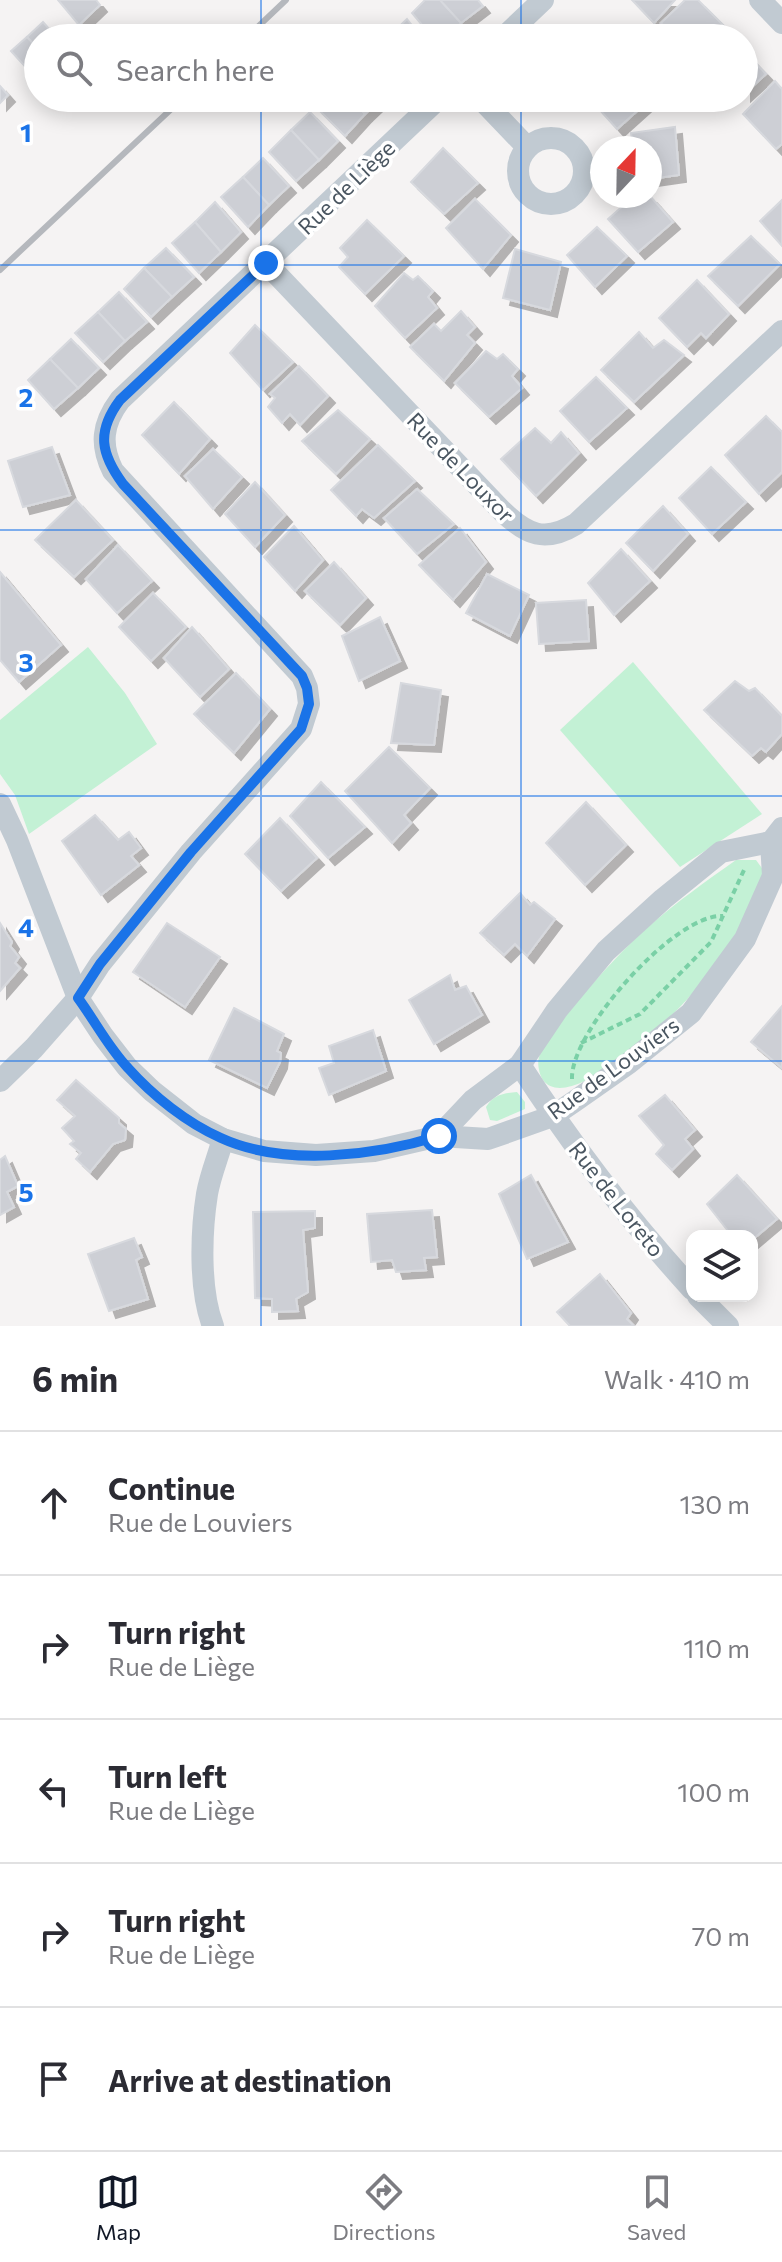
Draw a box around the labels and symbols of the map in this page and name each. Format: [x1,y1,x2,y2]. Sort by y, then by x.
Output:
text: 1 [20,116,32,147]
street label: Rue de Liège [292,134,400,240]
north arrow [590,136,662,208]
route end [248,245,284,281]
text: 2 [19,381,33,412]
street label: Rue de Louxor [402,406,520,528]
text: 3 [18,646,34,677]
text: 4 [18,911,34,942]
street label: Rue de Louviers [542,1011,684,1125]
route start [421,1118,457,1154]
street label: Rue de Loreto [564,1136,670,1262]
text: 5 [18,1176,34,1207]

